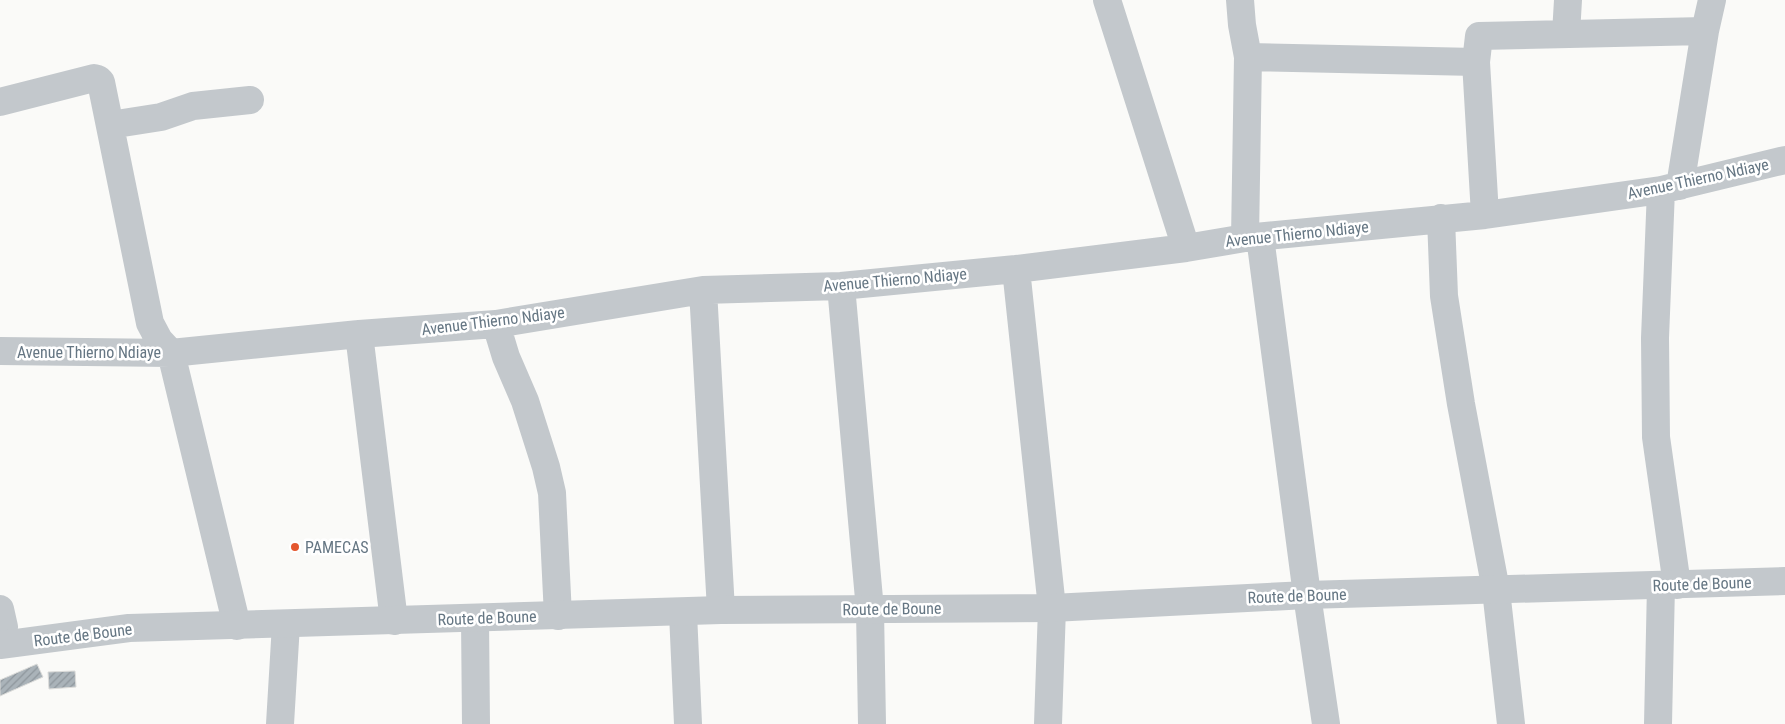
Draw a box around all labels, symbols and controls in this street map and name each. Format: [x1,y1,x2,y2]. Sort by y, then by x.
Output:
street label: Avenue Thierno Ndiaye [1626,155,1770,203]
street label: Avenue Thierno Ndiaye [1224,217,1370,251]
street label: Avenue Thierno Ndiaye [822,264,968,296]
street label: Avenue Thierno Ndiaye [420,303,566,339]
street label: Avenue Thierno Ndiaye [17,343,161,362]
place label: PAMECAS [305,538,369,557]
marker: PAMECAS [289,541,301,553]
street label: Route de Boune [1652,573,1752,595]
street label: Route de Boune [1247,585,1347,607]
street label: Route de Boune [842,599,942,619]
street label: Route de Boune [437,607,537,629]
street label: Route de Boune [33,620,133,650]

